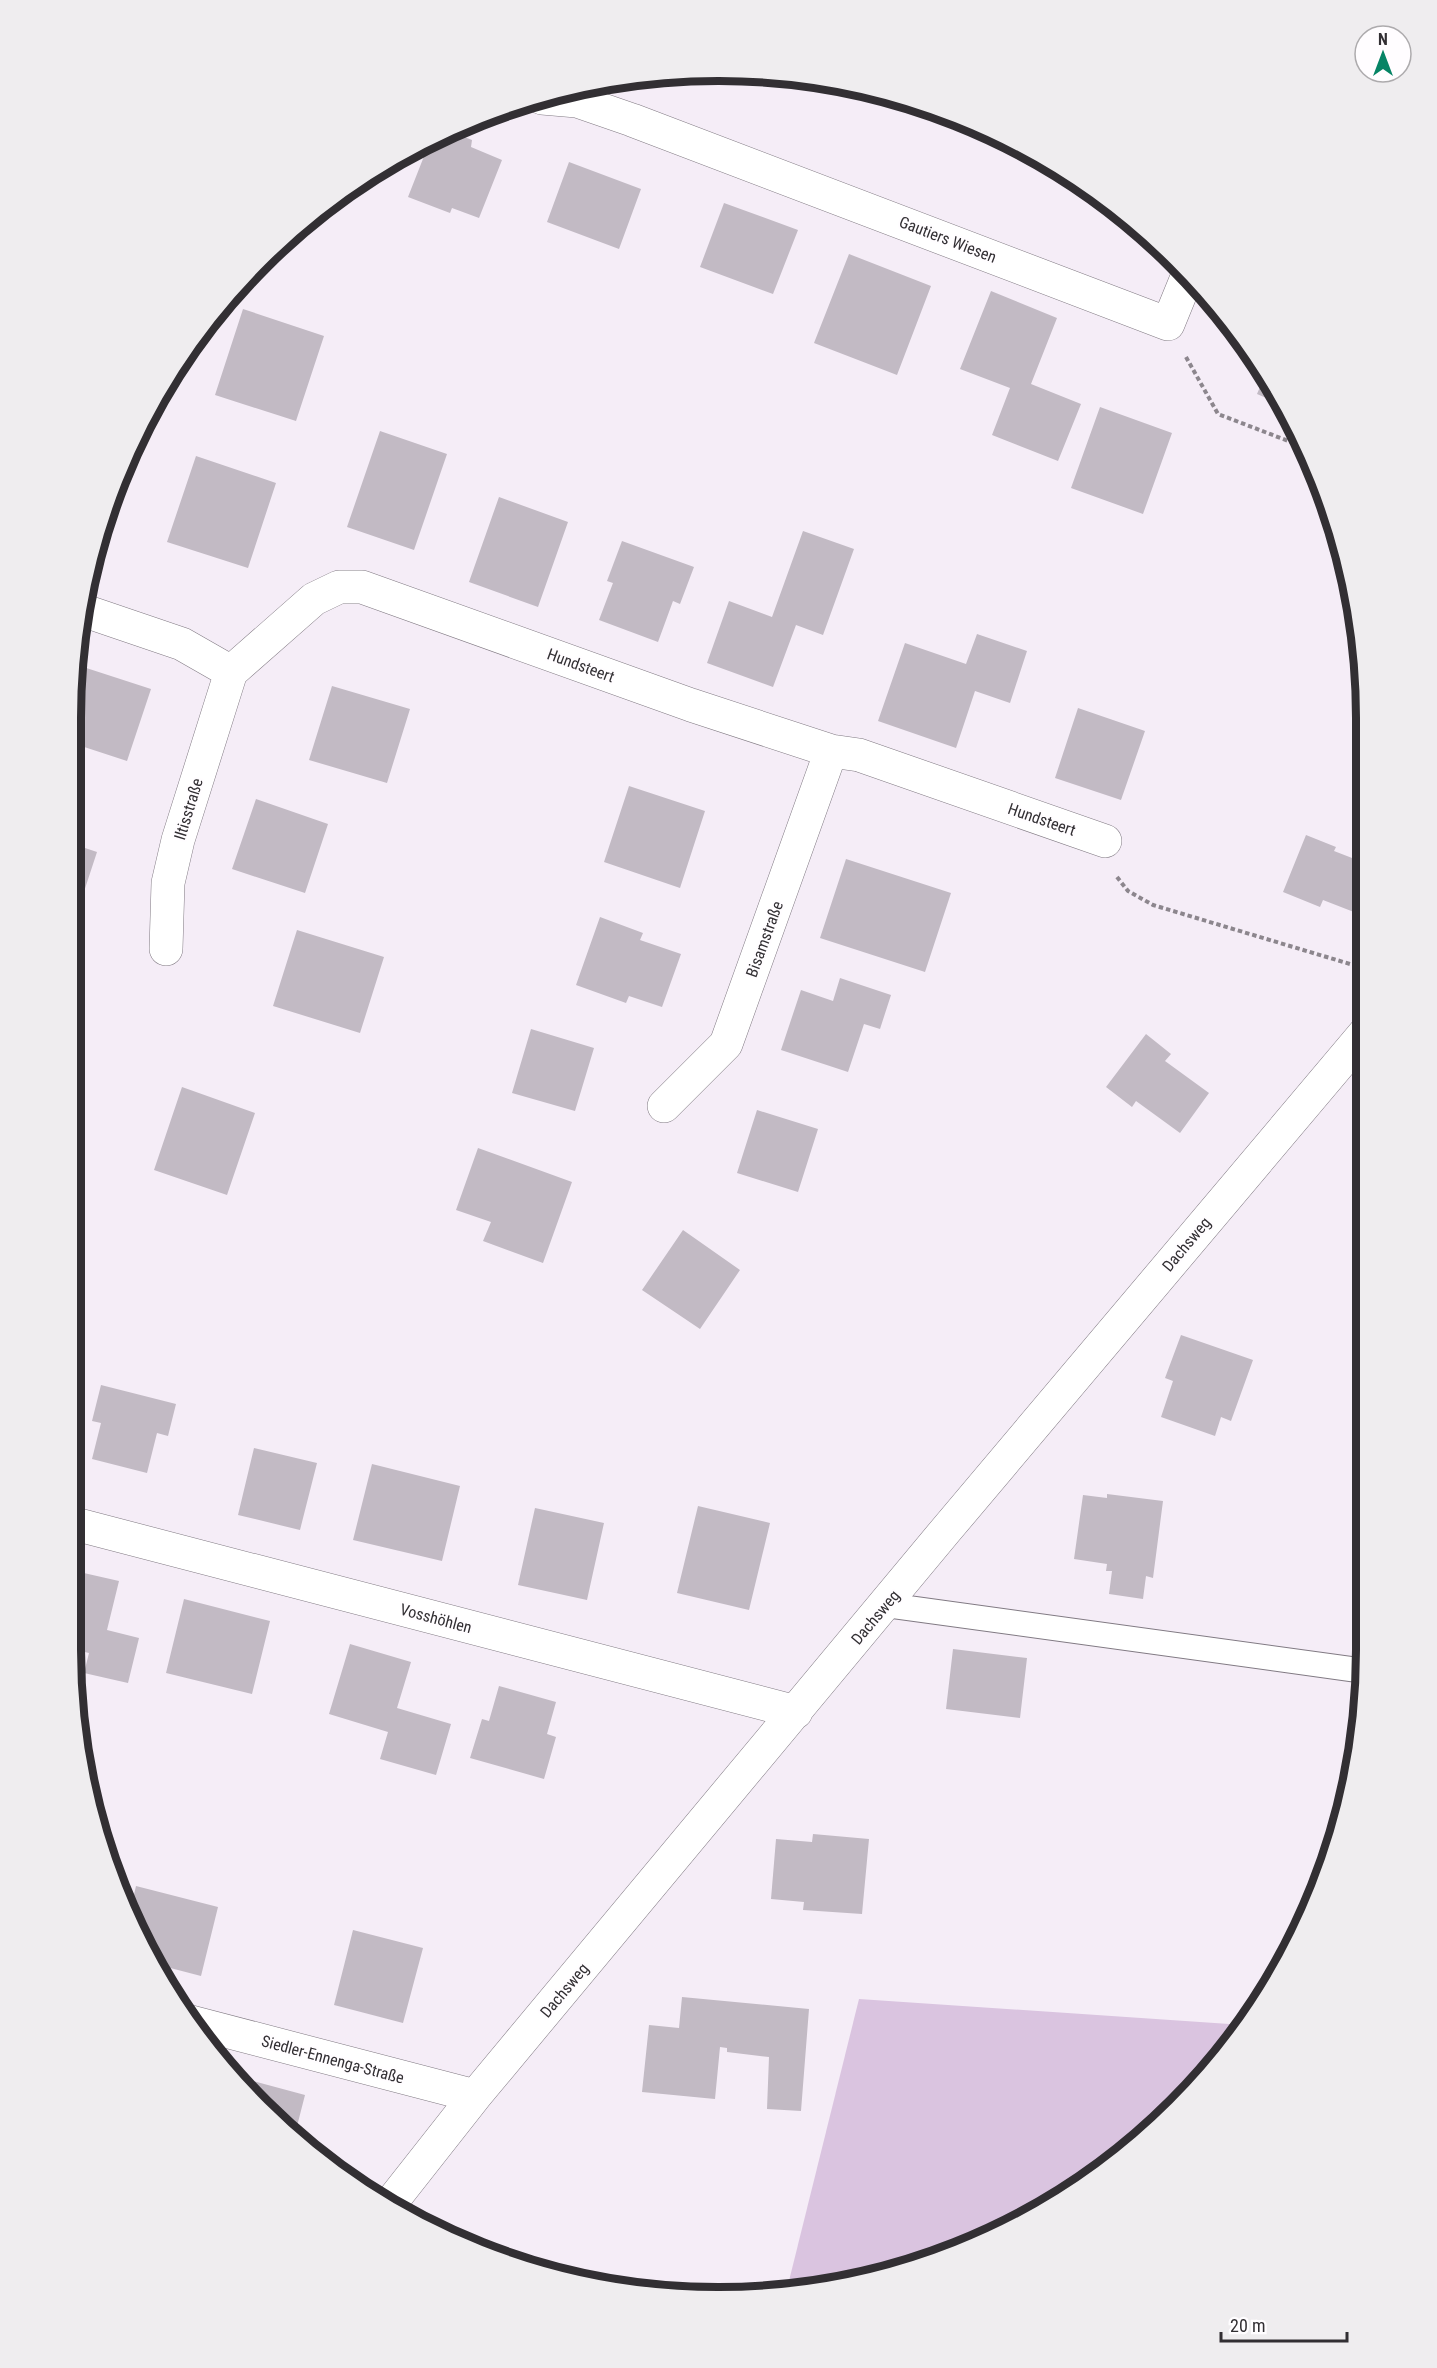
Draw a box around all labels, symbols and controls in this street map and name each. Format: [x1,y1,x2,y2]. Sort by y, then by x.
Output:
north arrow [1353,24,1413,84]
text: N [1378,30,1388,49]
street label: Gautiers Wiesen [897,212,999,267]
street label: Hundsteert [545,645,617,687]
street label: Iltisstraße [170,776,207,842]
street label: Hundsteert [1005,799,1078,840]
street label: Bisamstraße [742,899,787,980]
street label: Dachsweg [1158,1213,1215,1275]
street label: Dachsweg [847,1586,904,1648]
street label: Vosshöhlen [398,1600,474,1637]
street label: Dachsweg [536,1959,593,2021]
street label: Siedler-Ennenga-Straße [260,2031,406,2088]
scale bar [1221,2305,1347,2343]
text: 20 m [1230,2315,1265,2336]

